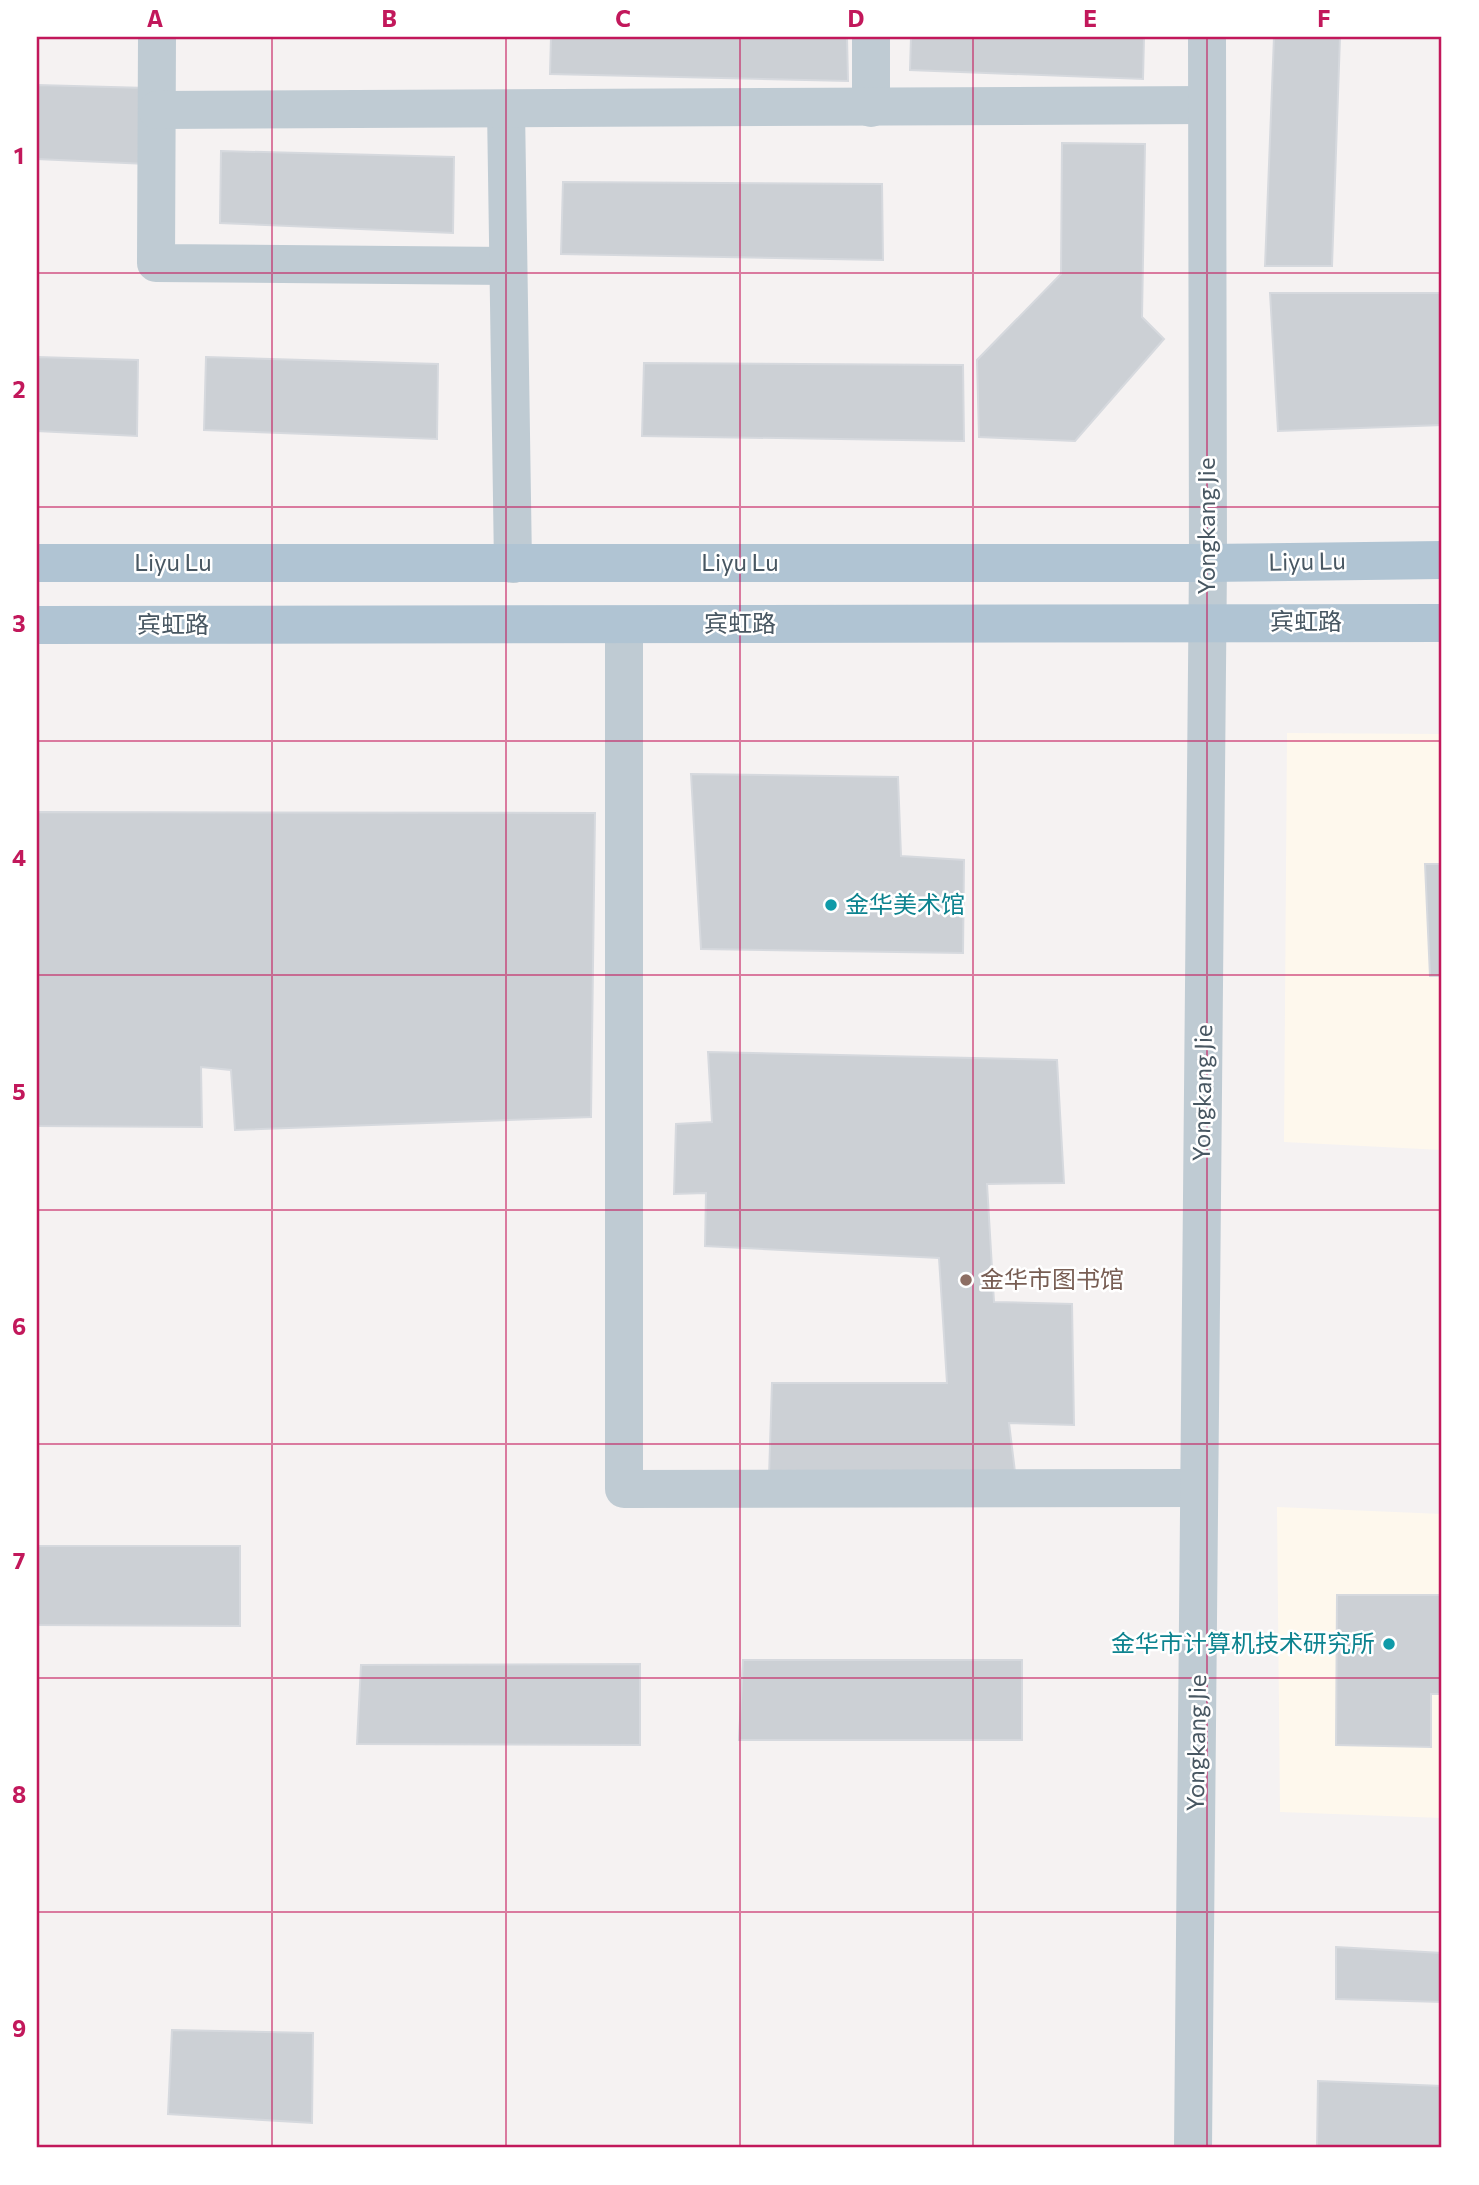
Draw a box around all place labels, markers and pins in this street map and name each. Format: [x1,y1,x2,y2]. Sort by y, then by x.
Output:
place label: 金华美术馆 [845,889,965,918]
marker: 金华美术馆 [823,897,839,913]
place label: 金华市图书馆 [980,1264,1124,1293]
marker: 金华市图书馆 [958,1272,974,1288]
place label: 金华市计算机技术研究所 [1111,1628,1375,1657]
marker: 金华市计算机技术研究所 [1381,1636,1397,1652]

